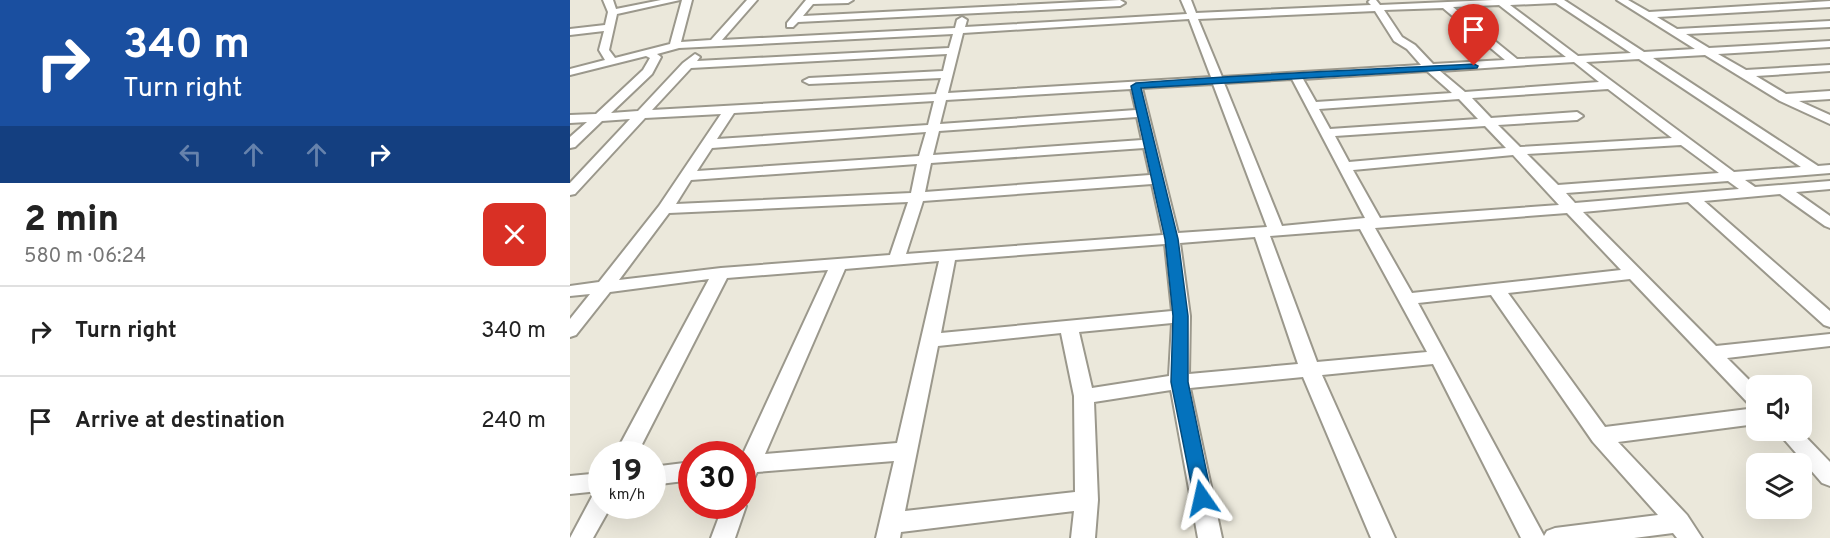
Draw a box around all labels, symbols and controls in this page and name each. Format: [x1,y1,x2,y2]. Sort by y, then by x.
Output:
pin [1448,4,1499,66]
icon: arrive [1457,13,1490,46]
text: 340 m [123,20,250,73]
icon: right [24,24,102,102]
text: Turn right [123,72,242,106]
icon: left [174,138,207,171]
icon: ahead [237,138,270,171]
icon: ahead [300,138,333,171]
icon: right [363,138,396,171]
text: 2 min [24,198,119,244]
button: close [483,203,546,266]
text: 580 m · 06:24 [24,244,146,270]
icon: right [24,315,57,348]
text: Turn right [75,318,177,345]
text: 340 m [481,318,546,345]
map controls [1746,375,1812,519]
button: sound [1746,375,1812,441]
icon: arrive [24,405,57,438]
text: Arrive at destination [75,408,285,435]
text: 240 m [481,408,546,435]
speed limit sign: 30 [678,441,756,519]
button: layers [1746,453,1812,519]
text: 19 [612,454,642,491]
position arrow [1170,466,1234,530]
text: km/h [609,486,645,505]

